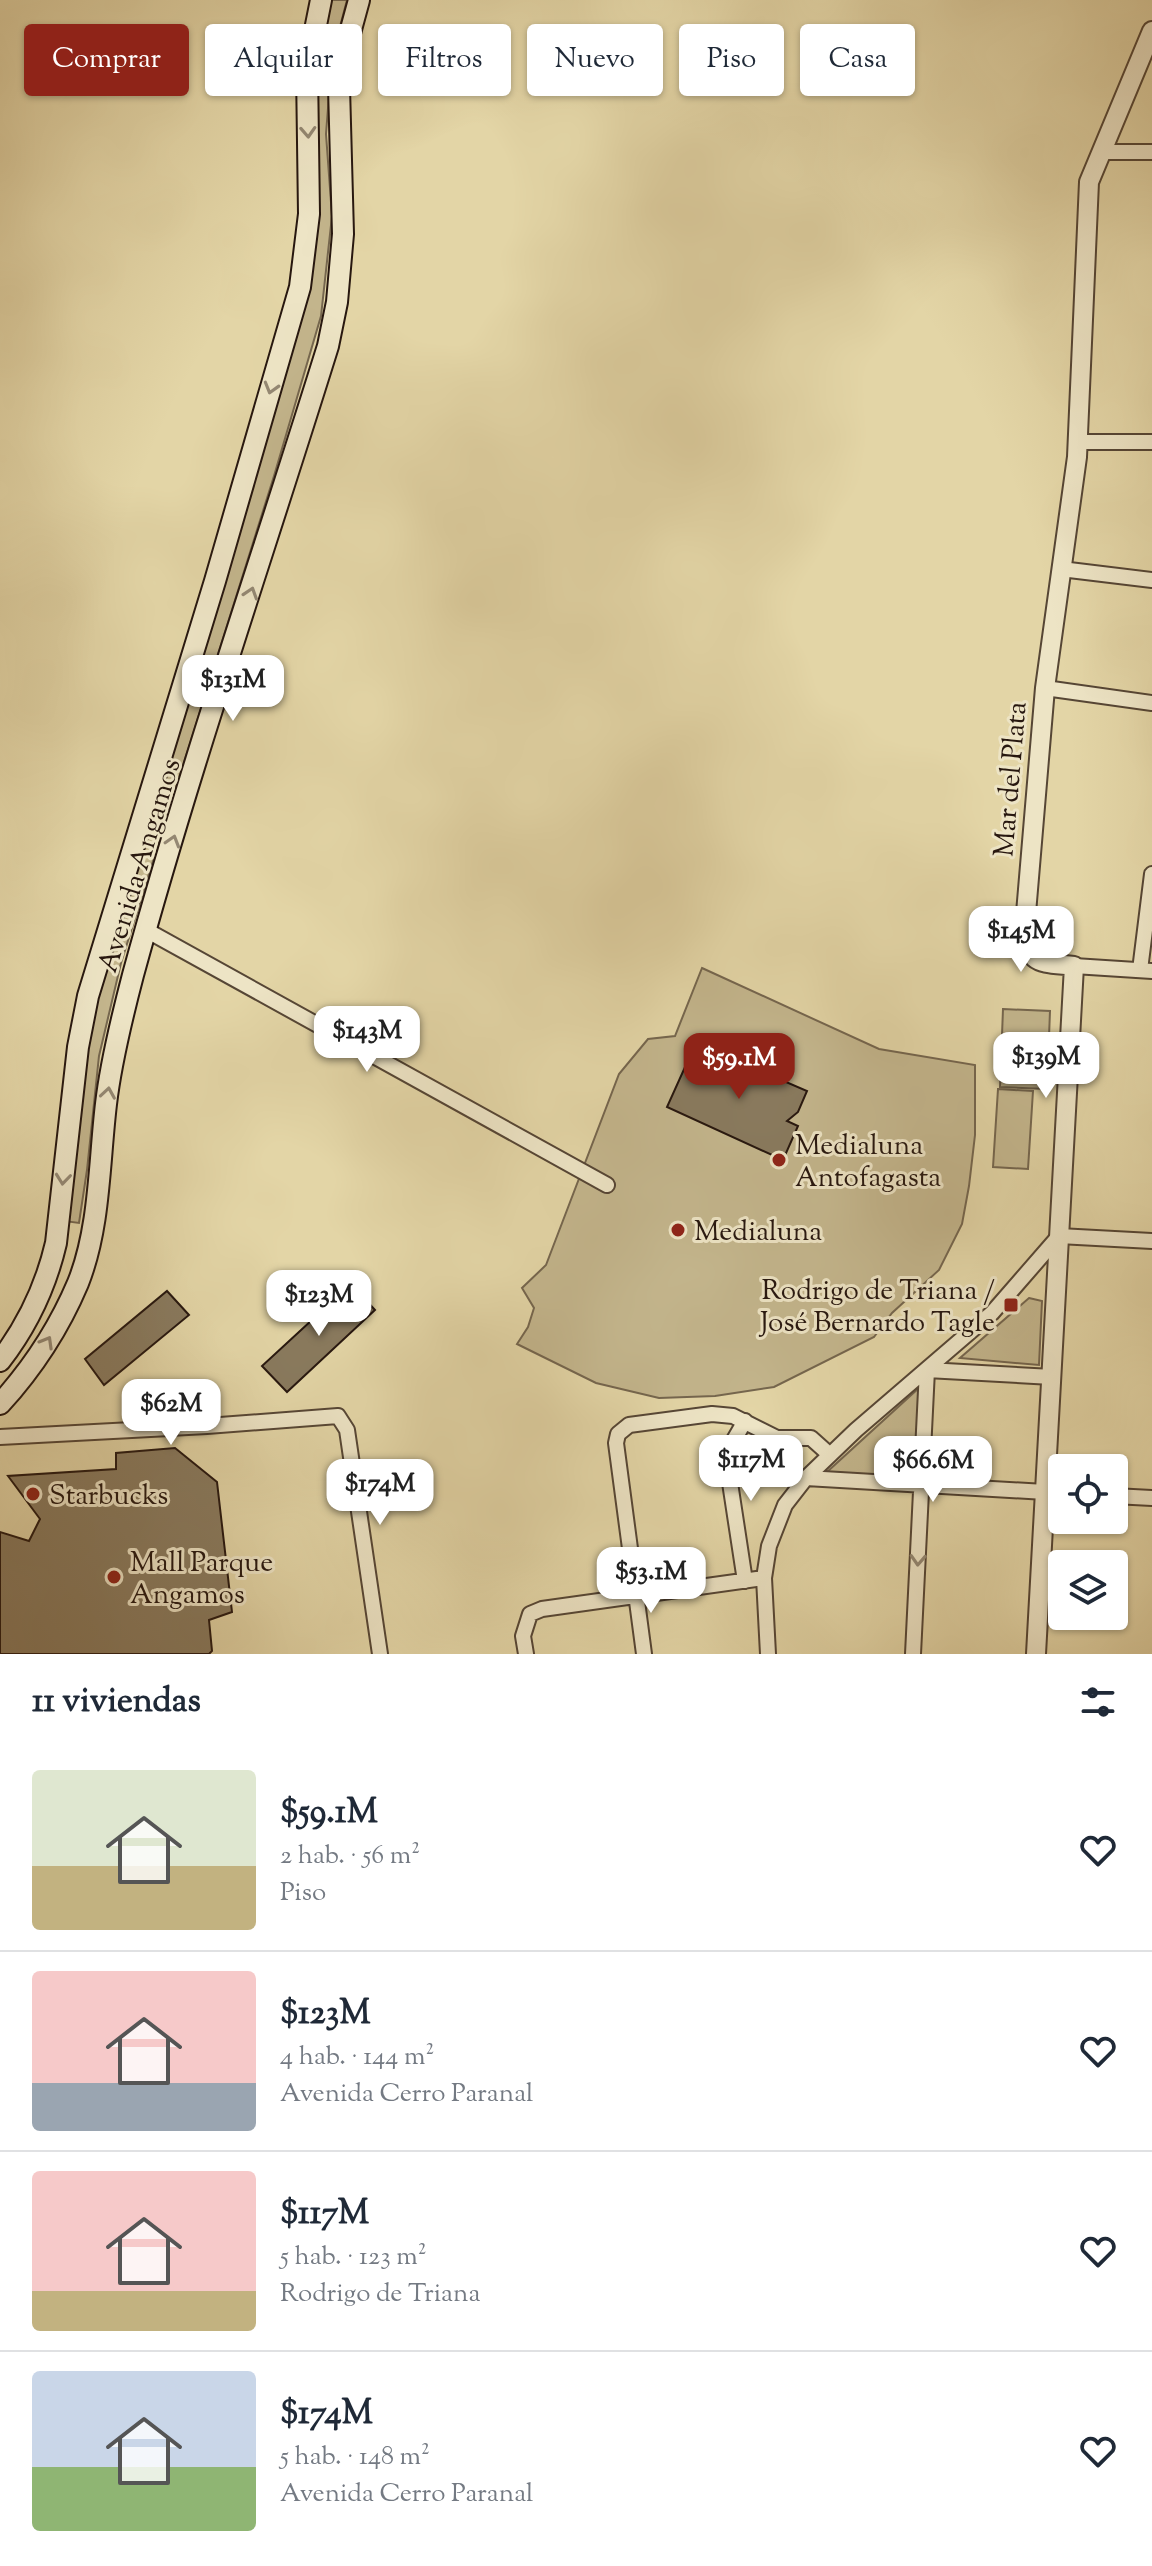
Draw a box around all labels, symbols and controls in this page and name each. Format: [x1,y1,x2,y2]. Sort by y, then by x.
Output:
chip: Comprar [24,24,189,96]
chip: Alquilar [205,24,362,96]
chip: Filtros [378,24,511,96]
chip: Nuevo [527,24,663,96]
chip: Piso [679,24,784,96]
chip: Casa [800,24,915,96]
one-way arrow [300,126,317,139]
one-way arrow [264,380,280,394]
one-way arrow [242,587,258,601]
pin: $131M [177,655,289,723]
text: $131M [200,662,266,699]
street label: Mar del Plata [985,700,1039,859]
street label: Avenida Angamos [89,754,192,978]
one-way arrow [163,835,179,849]
pin: $145M [965,906,1077,974]
text: $145M [987,913,1055,950]
pin: $143M [311,1006,423,1074]
text: $143M [332,1013,402,1050]
pin: $139M [990,1032,1102,1100]
pin: $59.1M [674,1033,804,1101]
text: $139M [1011,1039,1081,1076]
text: $59.1M [702,1040,776,1077]
one-way arrow [99,1086,116,1100]
place label: Medialuna Antofagasta [795,1127,941,1199]
marker: Medialuna Antofagasta [770,1151,788,1169]
one-way arrow [55,1173,72,1186]
place label: Medialuna [694,1213,822,1253]
marker: Medialuna [669,1221,687,1239]
pin: $123M [263,1270,375,1338]
place label: Rodrigo de Triana / José Bernardo Tagle [758,1272,995,1344]
text: $123M [284,1277,354,1314]
marker: Rodrigo de Triana / José Bernardo Tagle [1002,1296,1020,1314]
one-way arrow [37,1336,53,1351]
pin: $62M [124,1379,218,1447]
text: $62M [140,1386,202,1423]
pin: $117M [695,1435,807,1503]
pin: $66.6M [868,1436,998,1504]
text: $117M [717,1442,785,1479]
text: $66.6M [892,1443,974,1480]
map controls [1048,1454,1128,1630]
button: locate [1048,1454,1128,1534]
pin: $174M [324,1459,436,1527]
text: $174M [345,1466,415,1503]
place label: Starbucks [49,1477,168,1517]
marker: Starbucks [24,1485,42,1503]
place label: Mall Parque Angamos [130,1544,273,1616]
pin: $53.1M [586,1547,716,1615]
button: layers [1048,1550,1128,1630]
text: $53.1M [615,1554,687,1591]
one-way arrow [909,1554,926,1567]
marker: Mall Parque Angamos [105,1568,123,1586]
text: 11 viviendas [32,1678,201,1727]
icon: filters [1076,1680,1120,1724]
text: $59.1M [280,1789,378,1838]
icon: home [96,1802,192,1898]
icon: heart [1076,1828,1120,1872]
text: 2 hab. · 56 m² [280,1838,420,1875]
text: Piso [280,1875,326,1912]
text: $123M [280,1990,371,2039]
icon: home [96,2003,192,2099]
icon: heart [1076,2029,1120,2073]
text: 4 hab. · 144 m² [280,2039,434,2076]
text: Avenida Cerro Paranal [280,2076,533,2113]
text: $117M [280,2190,369,2239]
icon: home [96,2203,192,2299]
icon: heart [1076,2229,1120,2273]
text: 5 hab. · 123 m² [280,2239,426,2276]
text: Rodrigo de Triana [280,2276,480,2313]
text: $174M [280,2390,373,2439]
icon: home [96,2403,192,2499]
icon: heart [1076,2429,1120,2473]
text: 5 hab. · 148 m² [280,2439,430,2476]
text: Avenida Cerro Paranal [280,2476,533,2513]

